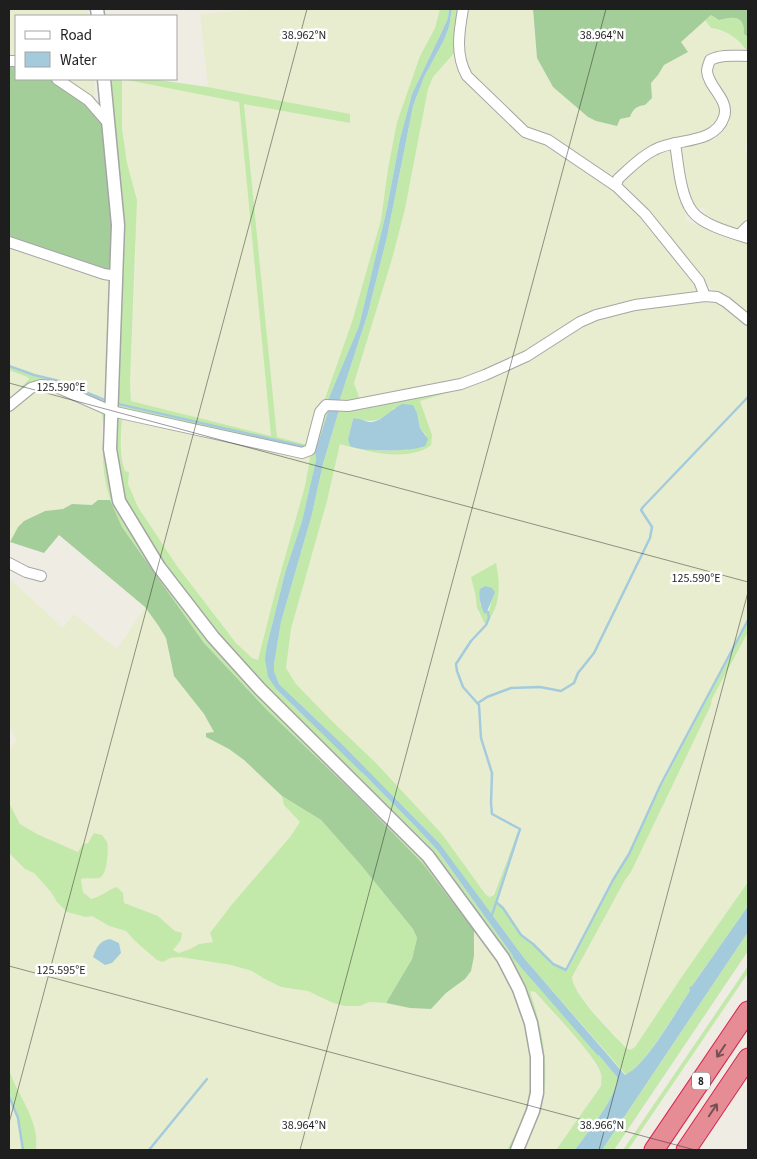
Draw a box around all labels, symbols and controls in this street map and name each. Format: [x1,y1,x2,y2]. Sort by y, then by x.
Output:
legend [15,15,178,80]
text: Road [60,25,92,46]
text: 38.962°N [282,27,326,44]
text: 38.964°N [580,27,624,44]
text: Water [60,50,97,71]
text: 125.590°E [36,379,86,396]
text: 125.590°E [671,570,721,587]
text: 125.595°E [36,962,86,979]
one-way arrow [716,1044,726,1058]
road number: 8 [692,1072,710,1090]
one-way arrow [708,1103,719,1117]
text: 38.964°N [282,1117,326,1134]
text: 38.966°N [580,1117,624,1134]

